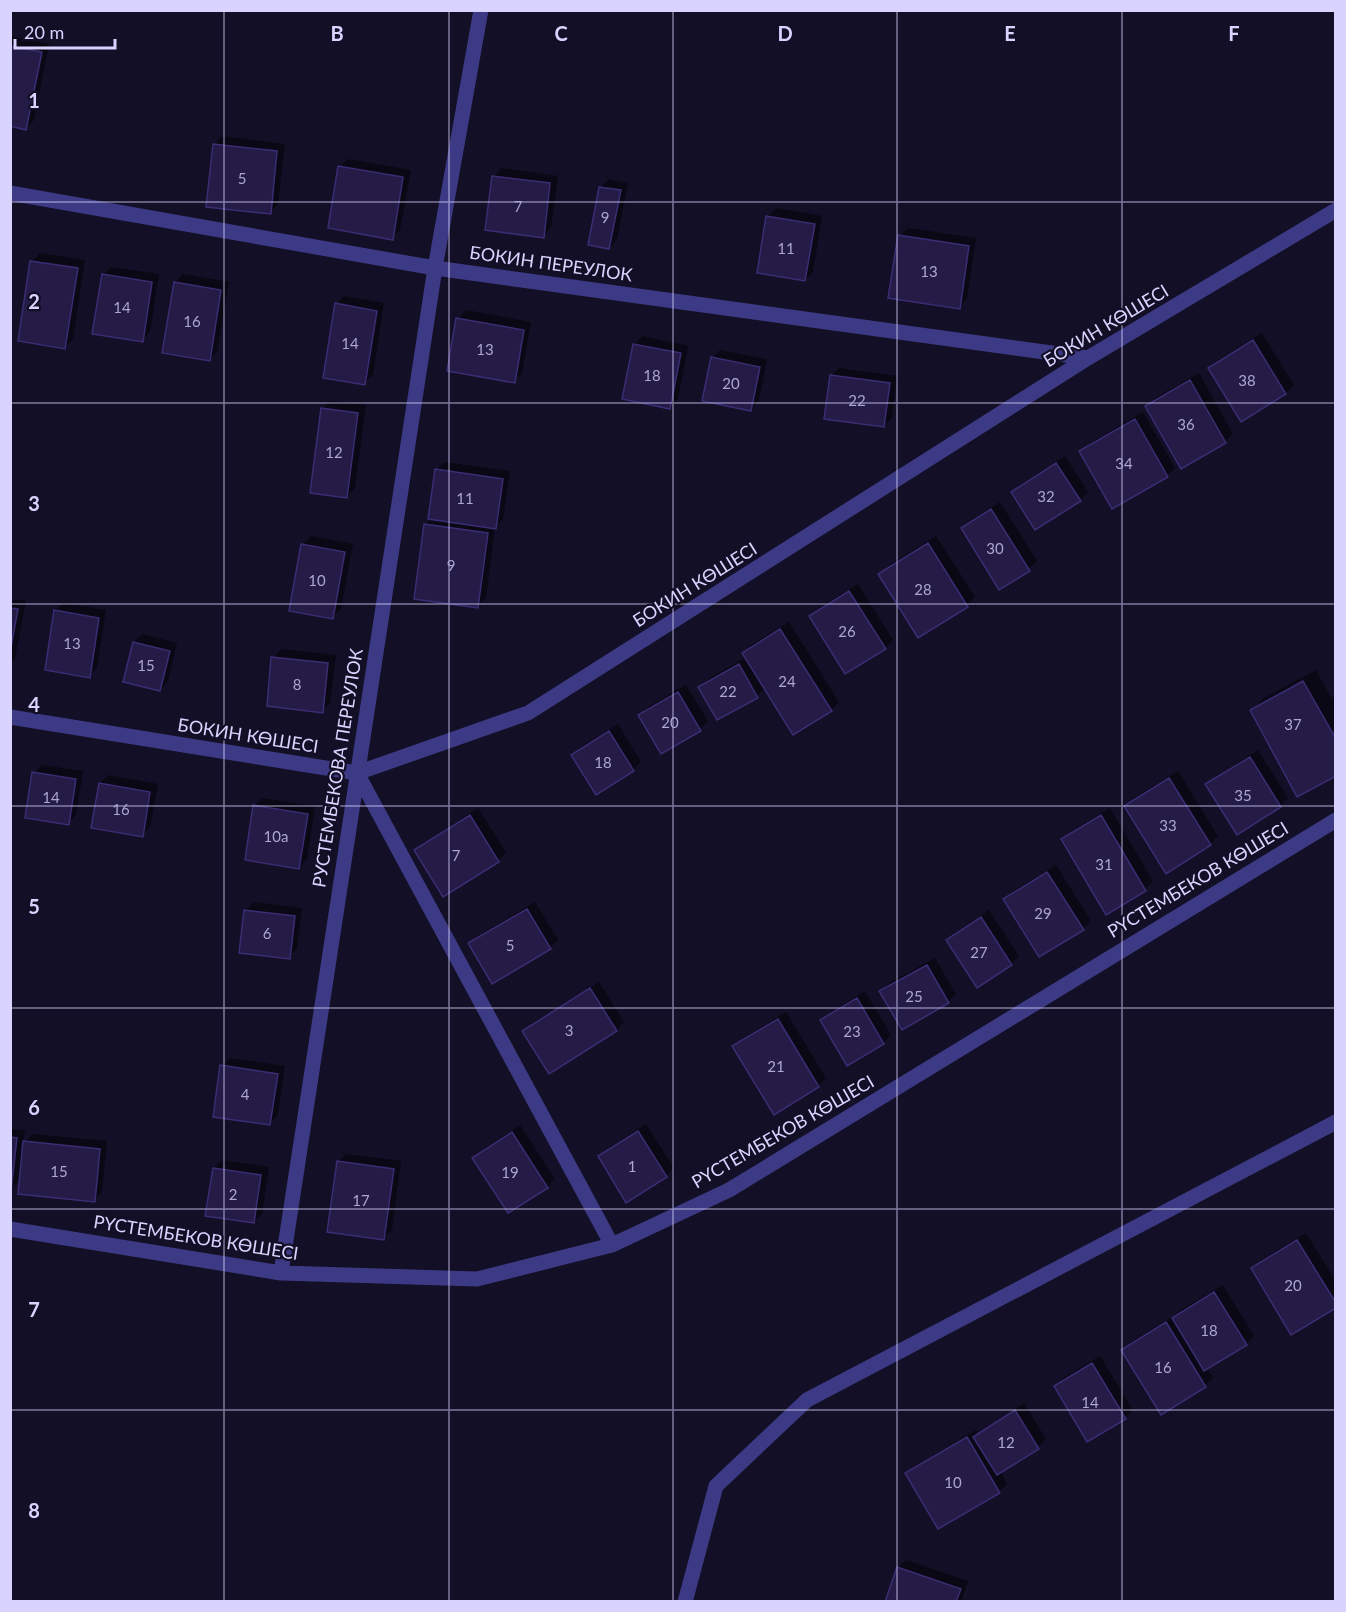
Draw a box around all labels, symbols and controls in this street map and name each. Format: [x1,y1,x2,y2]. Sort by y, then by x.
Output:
scale bar [15,12,116,50]
text: 20 m [24,21,64,43]
text: B [330,21,344,45]
text: C [554,21,568,45]
text: D [777,21,793,45]
text: E [1004,21,1016,45]
text: F [1228,21,1240,45]
text: 1 [28,88,40,112]
house number: 5 [238,169,246,187]
house number: 7 [514,197,523,215]
house number: 9 [601,208,609,226]
house number: 11 [777,239,795,257]
street label: БОКИН ПЕРЕУЛОК [468,241,634,285]
house number: 13 [920,262,938,280]
street label: БОКИН КӨШЕСІ [1039,279,1172,371]
text: 2 [28,289,40,313]
house number: 14 [113,298,131,316]
house number: 16 [183,312,201,330]
house number: 14 [341,334,359,352]
house number: 13 [476,340,494,358]
house number: 18 [643,366,661,384]
house number: 38 [1238,371,1256,389]
house number: 20 [722,374,740,392]
house number: 22 [848,391,866,409]
house number: 36 [1177,415,1195,433]
house number: 12 [325,443,343,461]
house number: 34 [1115,454,1133,472]
house number: 32 [1037,487,1055,505]
house number: 11 [456,489,474,507]
text: 3 [28,491,40,515]
street label: БОКИН КӨШЕСІ [628,537,761,631]
house number: 30 [986,539,1004,557]
house number: 9 [447,556,455,574]
house number: 10 [308,571,326,589]
house number: 28 [914,580,932,598]
house number: 26 [838,622,856,640]
house number: 13 [63,634,81,652]
street label: РУСТЕМБЕКОВА ПЕРЕУЛОК [307,647,367,889]
house number: 15 [137,656,155,674]
house number: 24 [778,672,796,690]
house number: 8 [293,675,301,693]
house number: 22 [719,682,737,700]
text: 4 [28,692,40,716]
street label: БОКИН КӨШЕСІ [176,713,320,757]
house number: 20 [661,713,679,731]
house number: 37 [1284,715,1302,733]
house number: 18 [594,753,612,771]
house number: 35 [1234,786,1252,804]
house number: 14 [42,788,60,806]
house number: 16 [112,800,130,818]
street label: РҮСТЕМБЕКОВ КӨШЕСІ [1103,816,1292,942]
house number: 33 [1159,816,1177,834]
house number: 10а [264,827,288,845]
house number: 7 [452,846,461,864]
house number: 31 [1095,855,1113,873]
text: 5 [28,894,40,918]
house number: 29 [1034,904,1052,922]
house number: 6 [263,924,272,942]
house number: 5 [506,936,514,954]
house number: 27 [970,943,988,961]
house number: 25 [905,987,923,1005]
house number: 3 [565,1021,573,1039]
house number: 23 [843,1022,861,1040]
house number: 21 [767,1057,785,1075]
street label: РҮСТЕМБЕКОВ КӨШЕСІ [687,1070,878,1192]
house number: 4 [241,1085,250,1103]
text: 6 [28,1095,40,1119]
house number: 1 [628,1157,636,1175]
house number: 15 [50,1162,68,1180]
house number: 19 [501,1163,519,1181]
house number: 2 [229,1185,237,1203]
house number: 17 [352,1191,370,1209]
street label: РҮСТЕМБЕКОВ КӨШЕСІ [92,1210,300,1264]
house number: 20 [1284,1276,1302,1294]
text: 7 [28,1297,40,1321]
house number: 18 [1200,1321,1218,1339]
house number: 16 [1154,1358,1172,1376]
house number: 14 [1081,1393,1099,1411]
house number: 12 [997,1433,1015,1451]
house number: 10 [944,1473,962,1491]
text: 8 [28,1498,40,1522]

